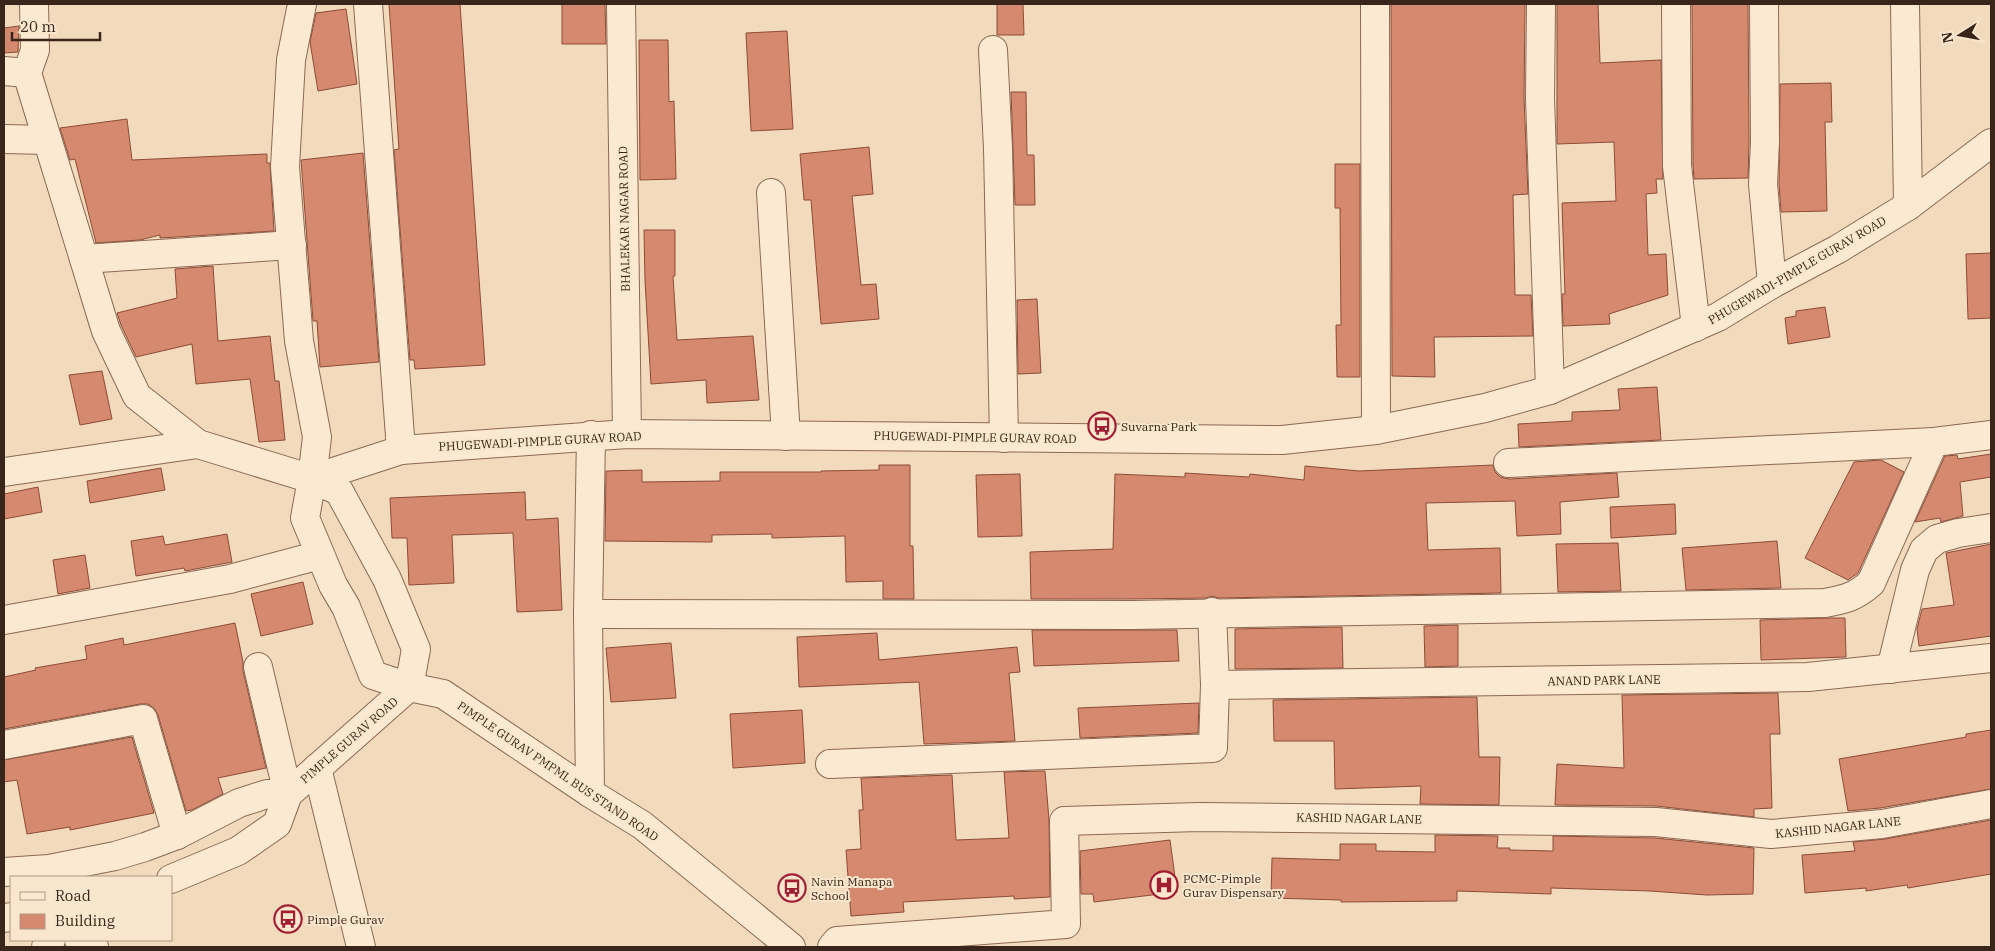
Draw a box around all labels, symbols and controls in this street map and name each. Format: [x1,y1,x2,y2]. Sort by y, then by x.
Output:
scale bar [12,10,100,42]
north arrow [1935,10,1985,60]
text: 20 m [20,17,56,36]
text: N [1937,30,1957,45]
street label: BHALEKAR NAGAR ROAD [615,146,633,292]
street label: PHUGEWADI-PIMPLE GURAV ROAD [1705,213,1889,327]
bus stop icon: Suvarna Park [1087,411,1117,441]
place label: Suvarna Park [1121,419,1197,434]
street label: PHUGEWADI-PIMPLE GURAV ROAD [438,428,642,454]
street label: PHUGEWADI-PIMPLE GURAV ROAD [873,428,1077,446]
street label: ANAND PARK LANE [1547,672,1661,688]
street label: PIMPLE GURAV ROAD [297,694,401,786]
street label: PIMPLE GURAV PMPML BUS STAND ROAD [454,698,662,844]
street label: KASHID NAGAR LANE [1296,809,1422,827]
street label: KASHID NAGAR LANE [1775,813,1901,841]
hospital icon: PCMC-Pimple Gurav Dispensary [1149,870,1179,900]
place label: PCMC-Pimple Gurav Dispensary [1183,871,1285,900]
bus stop icon: Navin Manapa School [777,873,807,903]
place label: Navin Manapa School [811,874,893,903]
legend [10,876,172,941]
text: Road [55,886,91,905]
bus stop icon: Pimple Gurav [273,904,303,934]
text: Building [55,911,115,930]
place label: Pimple Gurav [307,912,385,927]

